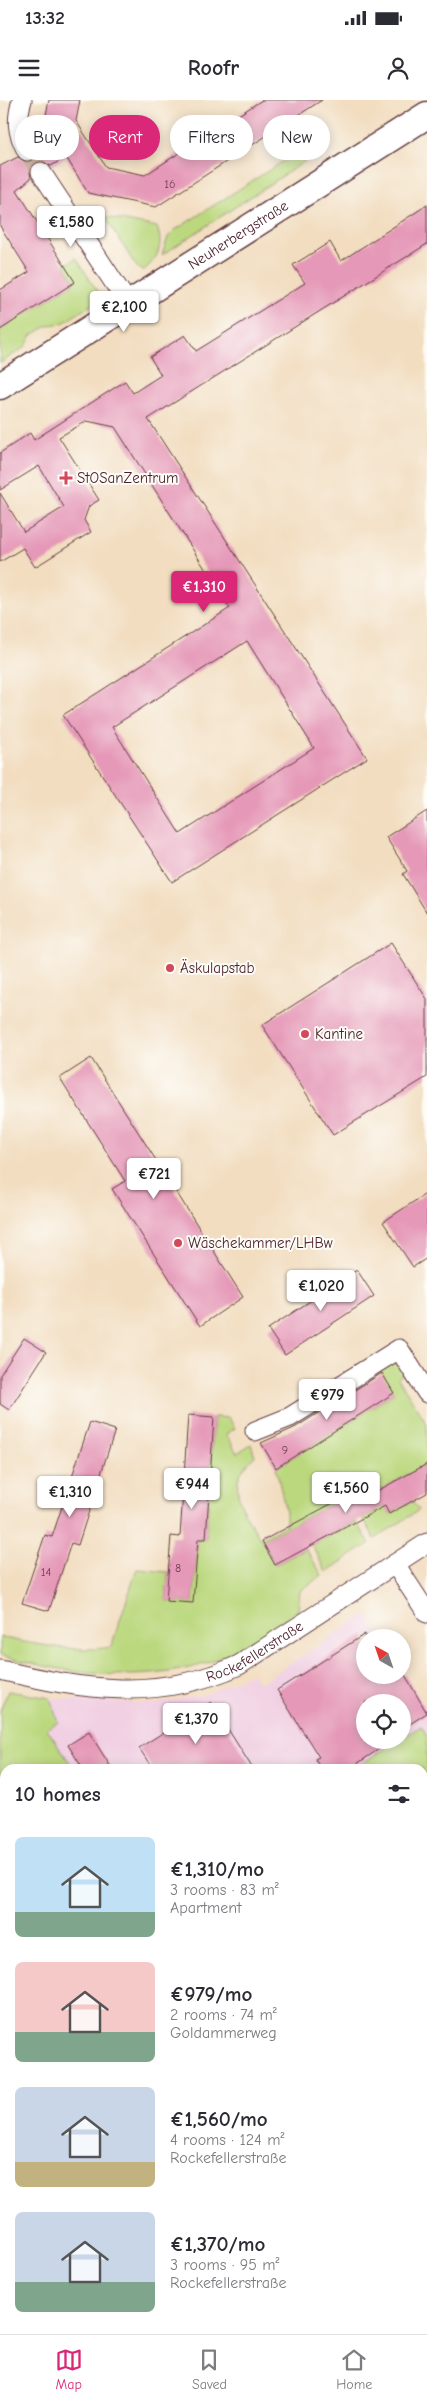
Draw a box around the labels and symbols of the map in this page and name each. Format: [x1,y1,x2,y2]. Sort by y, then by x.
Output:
house number: 16 [164,177,176,191]
street label: Neuherbergstraße [185,196,292,273]
pin: €1,580 [30,206,112,248]
pin: €2,100 [83,290,165,333]
place label: StOSanZentrum [77,469,178,487]
marker: StOSanZentrum [59,471,73,485]
pin: €1,310 [163,570,245,613]
place label: Äskulapstab [180,959,255,977]
marker: Äskulapstab [164,962,176,974]
place label: Kantine [315,1025,363,1043]
marker: Kantine [299,1028,311,1040]
pin: €721 [124,1158,184,1200]
place label: Wäschekammer/LHBw [188,1234,333,1252]
marker: Wäschekammer/LHBw [172,1237,184,1249]
pin: €1,020 [280,1270,362,1312]
pin: €979 [297,1378,357,1421]
house number: 9 [282,1443,288,1457]
pin: €944 [162,1468,222,1510]
pin: €1,560 [305,1472,387,1514]
pin: €1,310 [29,1476,111,1518]
house number: 8 [175,1561,181,1575]
house number: 14 [41,1565,51,1579]
street label: Rockefellerstraße [204,1617,307,1686]
north arrow [356,1629,411,1684]
pin: €1,370 [155,1702,237,1745]

